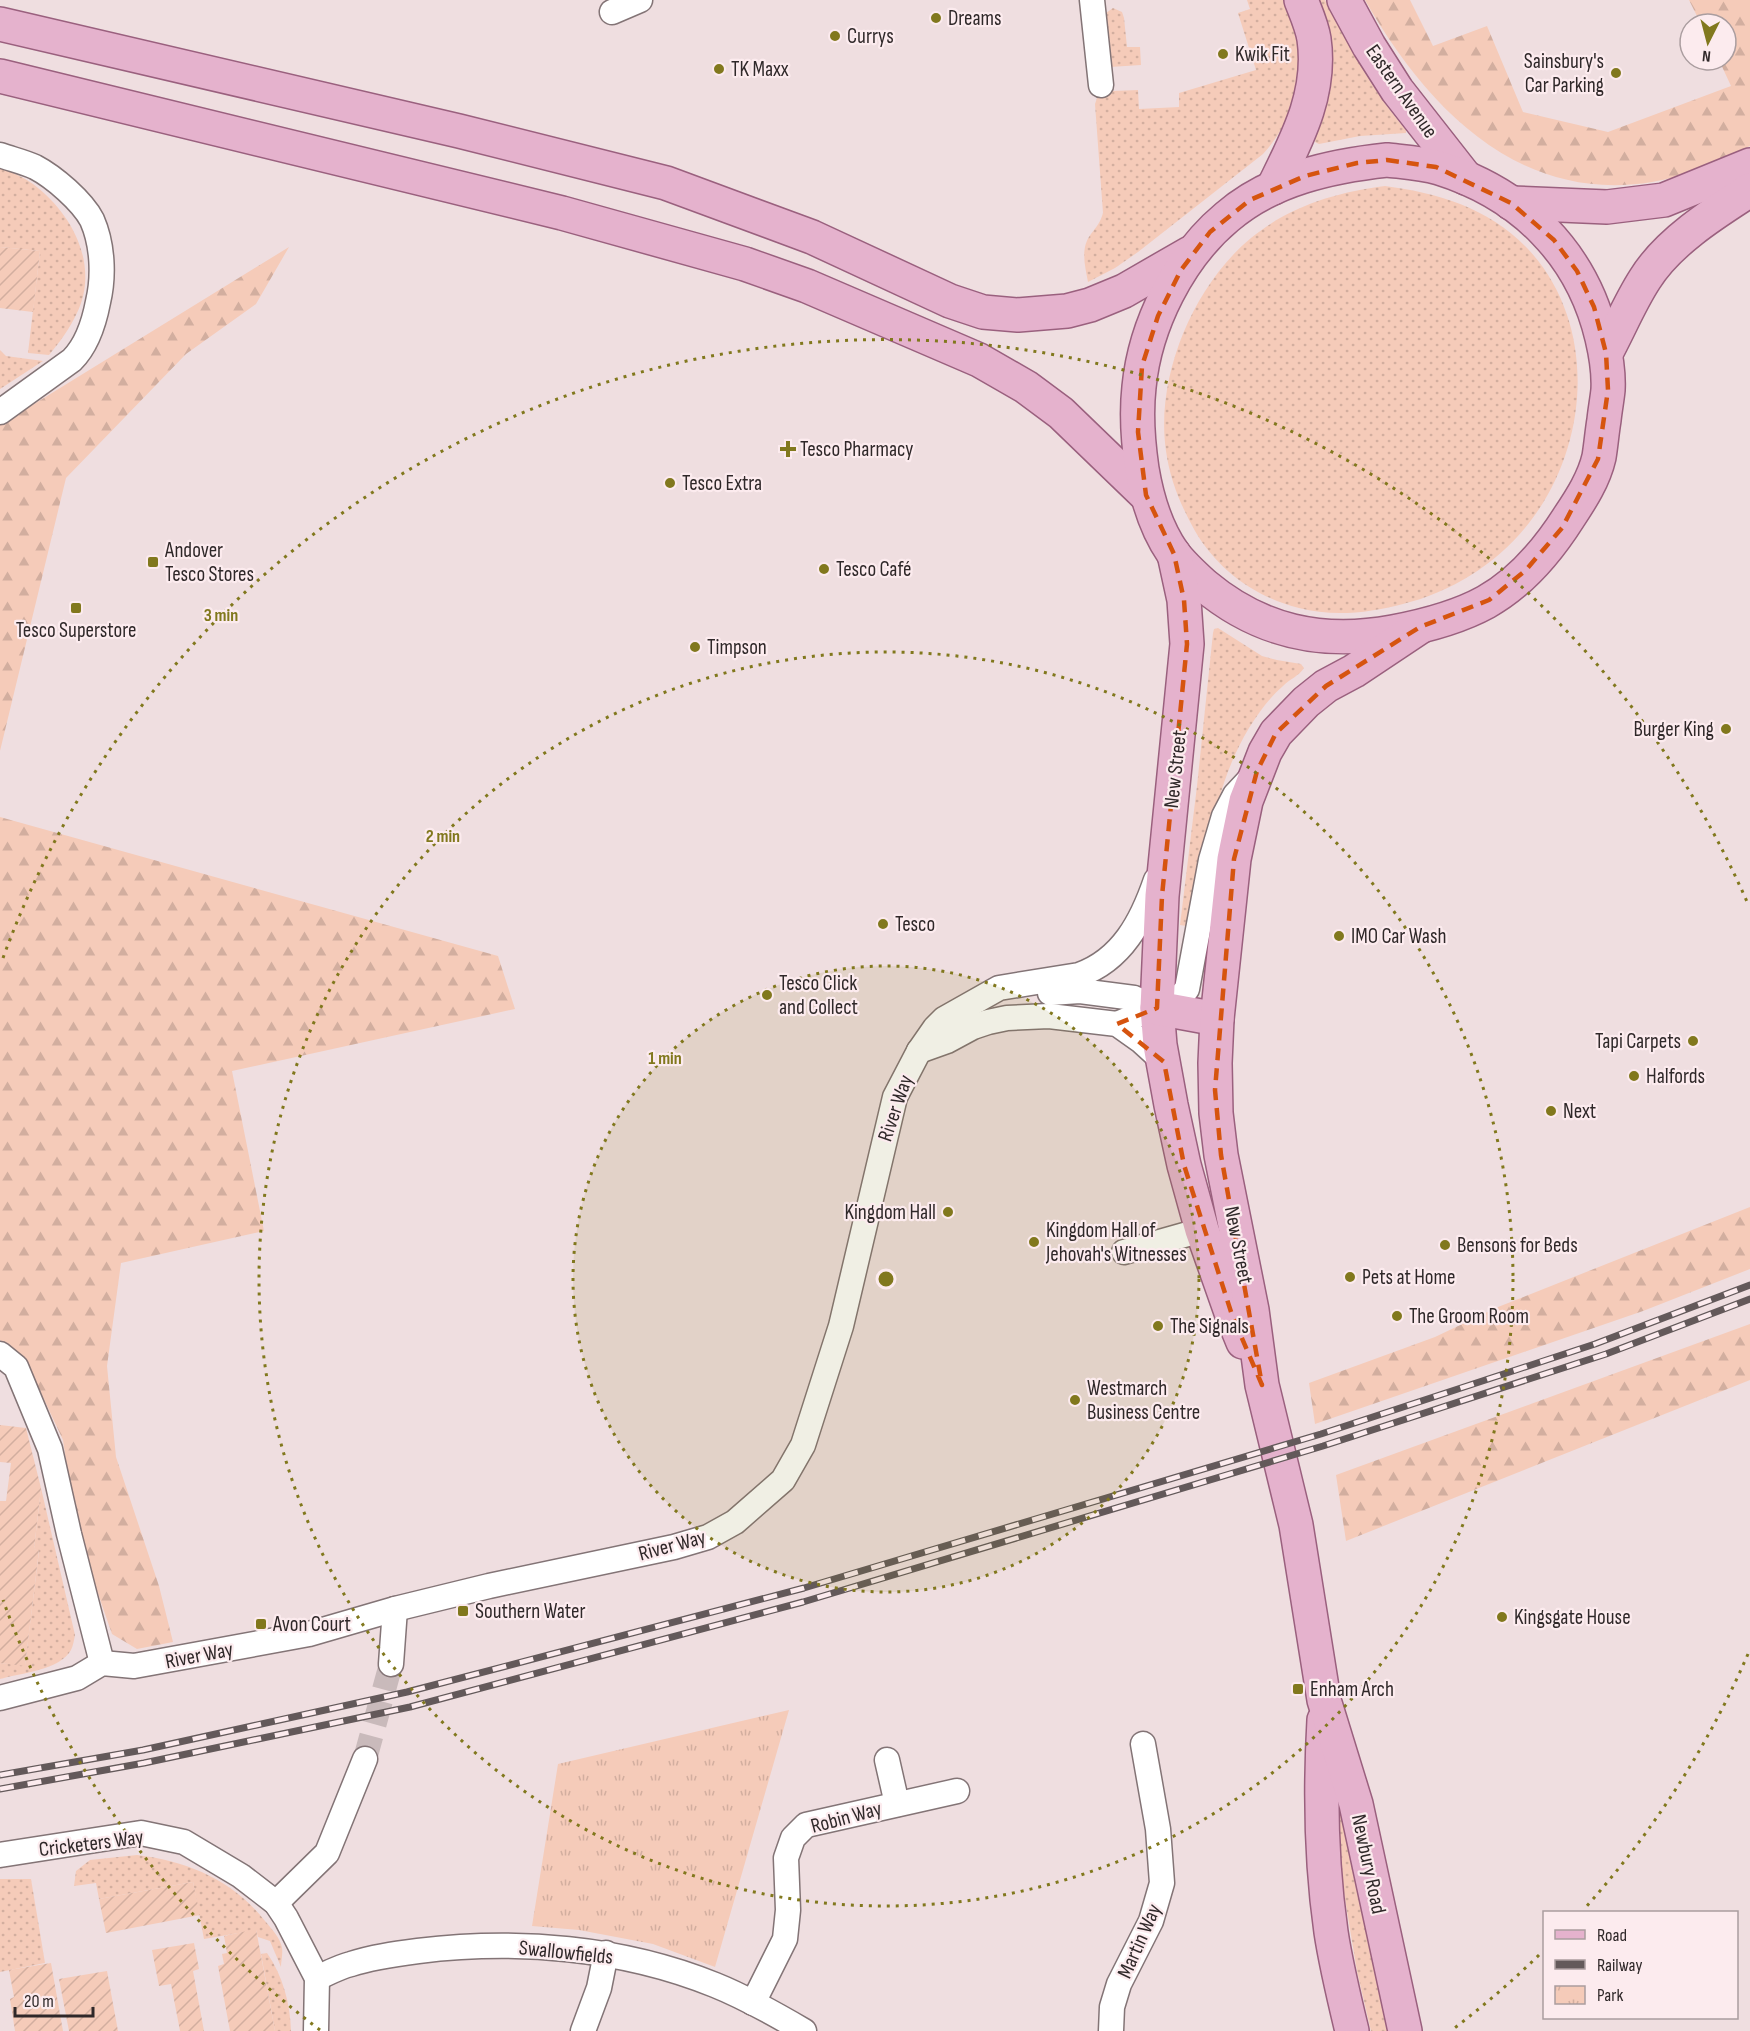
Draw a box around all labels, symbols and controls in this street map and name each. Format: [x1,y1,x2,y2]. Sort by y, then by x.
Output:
place label: Dreams [948,6,1002,31]
marker: Dreams [929,11,943,25]
north arrow [1678,12,1738,72]
place label: Currys [847,24,894,49]
marker: Currys [828,29,842,43]
street label: Eastern Avenue [1360,40,1443,143]
place label: Kwik Fit [1235,42,1290,67]
text: N [1701,46,1712,65]
marker: Kwik Fit [1216,47,1230,61]
place label: Sainsbury's Car Parking [1524,49,1604,98]
place label: TK Maxx [731,57,789,82]
marker: TK Maxx [712,62,726,76]
marker: Sainsbury's Car Parking [1609,66,1623,80]
place label: Tesco Pharmacy [800,437,913,462]
marker: Tesco Pharmacy [781,442,795,456]
place label: Tesco Extra [682,471,762,496]
marker: Tesco Extra [663,476,677,490]
place label: Andover Tesco Stores [164,538,254,587]
marker: Andover Tesco Stores [146,555,160,569]
place label: Tesco Café [836,557,911,582]
marker: Tesco Café [817,562,831,576]
marker: Tesco Superstore [69,601,83,615]
text: 3 min [204,605,238,626]
place label: Tesco Superstore [16,618,136,643]
place label: Timpson [707,635,767,660]
marker: Timpson [688,640,702,654]
place label: Burger King [1633,717,1714,742]
marker: Burger King [1719,722,1733,736]
street label: New Street [1159,729,1192,809]
text: 2 min [426,826,460,847]
place label: Tesco [895,912,935,937]
marker: Tesco [876,917,890,931]
place label: IMO Car Wash [1351,924,1446,949]
marker: IMO Car Wash [1332,929,1346,943]
place label: Tesco Click and Collect [779,971,858,1020]
marker: Tesco Click and Collect [760,988,774,1002]
place label: Tapi Carpets [1595,1029,1681,1054]
marker: Tapi Carpets [1686,1034,1700,1048]
text: 1 min [648,1048,682,1069]
place label: Halfords [1646,1064,1705,1089]
marker: Halfords [1627,1069,1641,1083]
street label: River Way [872,1072,918,1145]
place label: Next [1563,1099,1596,1124]
marker: Next [1544,1104,1558,1118]
place label: Kingdom Hall [844,1200,936,1225]
street label: New Street [1219,1204,1258,1286]
marker: Kingdom Hall [941,1205,955,1219]
place label: Kingdom Hall of Jehovah's Witnesses [1045,1218,1187,1267]
place label: Bensons for Beds [1457,1233,1578,1258]
marker: Kingdom Hall of Jehovah's Witnesses [1027,1235,1041,1249]
marker: Bensons for Beds [1438,1238,1452,1252]
place label: Pets at Home [1362,1265,1456,1290]
centre of rings [876,1269,896,1289]
marker: Pets at Home [1343,1270,1357,1284]
place label: The Groom Room [1409,1304,1529,1329]
marker: The Groom Room [1390,1309,1404,1323]
place label: The Signals [1170,1314,1249,1339]
marker: The Signals [1151,1319,1165,1333]
place label: Westmarch Business Centre [1087,1376,1200,1425]
marker: Westmarch Business Centre [1068,1393,1082,1407]
street label: River Way [636,1525,708,1566]
place label: Southern Water [475,1599,586,1624]
marker: Southern Water [456,1604,470,1618]
place label: Kingsgate House [1514,1605,1631,1630]
marker: Kingsgate House [1495,1610,1509,1624]
place label: Avon Court [272,1612,351,1637]
marker: Avon Court [254,1617,268,1631]
street label: River Way [163,1637,235,1674]
place label: Enham Arch [1310,1677,1394,1702]
marker: Enham Arch [1291,1682,1305,1696]
street label: Robin Way [808,1796,884,1839]
street label: Newbury Road [1346,1812,1391,1916]
street label: Cricketers Way [37,1825,145,1862]
street label: Martin Way [1112,1900,1167,1982]
legend [1543,1911,1738,2019]
text: Road [1597,1925,1627,1946]
street label: Swallowfields [518,1935,614,1970]
text: Railway [1597,1955,1642,1976]
scale bar [15,1980,93,2018]
text: Park [1597,1985,1623,2006]
text: 20 m [24,1991,54,2012]

